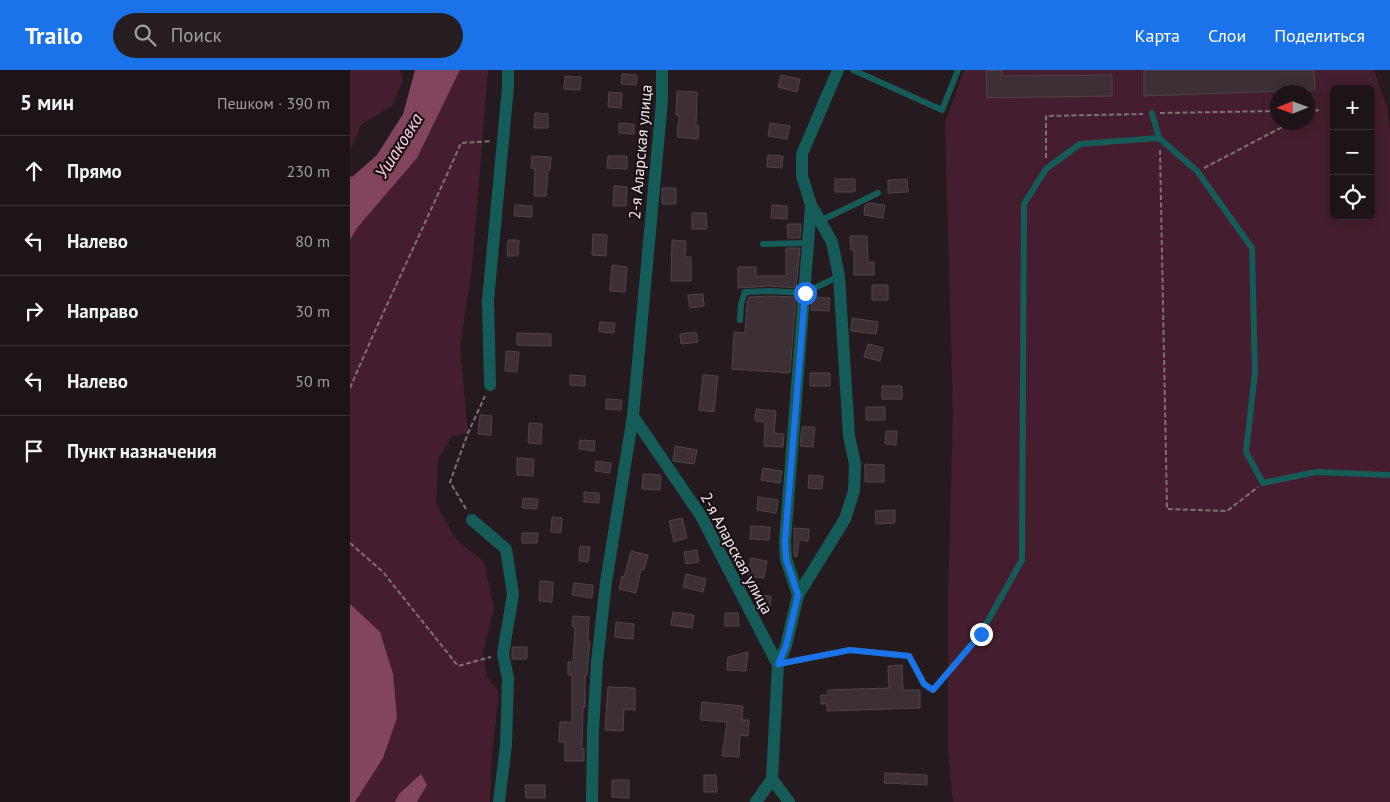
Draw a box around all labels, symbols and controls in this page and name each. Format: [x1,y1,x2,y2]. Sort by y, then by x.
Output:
search box [113,13,463,58]
text: Trailo [25,20,83,51]
icon: search [131,21,159,49]
text: Поиск [171,23,222,47]
text: Карта [1135,24,1180,47]
text: Слои [1208,24,1246,47]
text: Поделиться [1274,24,1365,47]
street label: 2-я Аларская улица [624,84,656,220]
north arrow [1270,85,1315,130]
map controls [1330,85,1375,220]
button: + [1330,85,1375,130]
text: 5 мин [20,89,74,116]
text: Пешком · 390 m [217,93,330,113]
water label: Ушаковка [370,109,428,183]
button: − [1330,130,1375,175]
icon: ahead [20,157,48,185]
text: Прямо [67,159,122,183]
text: 230 m [287,161,330,181]
button: locate [1330,175,1375,220]
icon: left [20,227,48,255]
text: Налево [67,229,128,253]
text: 80 m [295,231,330,251]
route start [794,282,817,305]
icon: right [20,297,48,325]
text: Направо [67,299,138,323]
text: 30 m [295,301,330,321]
icon: left [20,367,48,395]
text: Налево [67,369,128,393]
text: 50 m [295,371,330,391]
icon: arrive [20,437,48,465]
text: Пункт назначения [67,439,217,463]
street label: 2-я Аларская улица [696,489,778,617]
route end [970,623,993,646]

